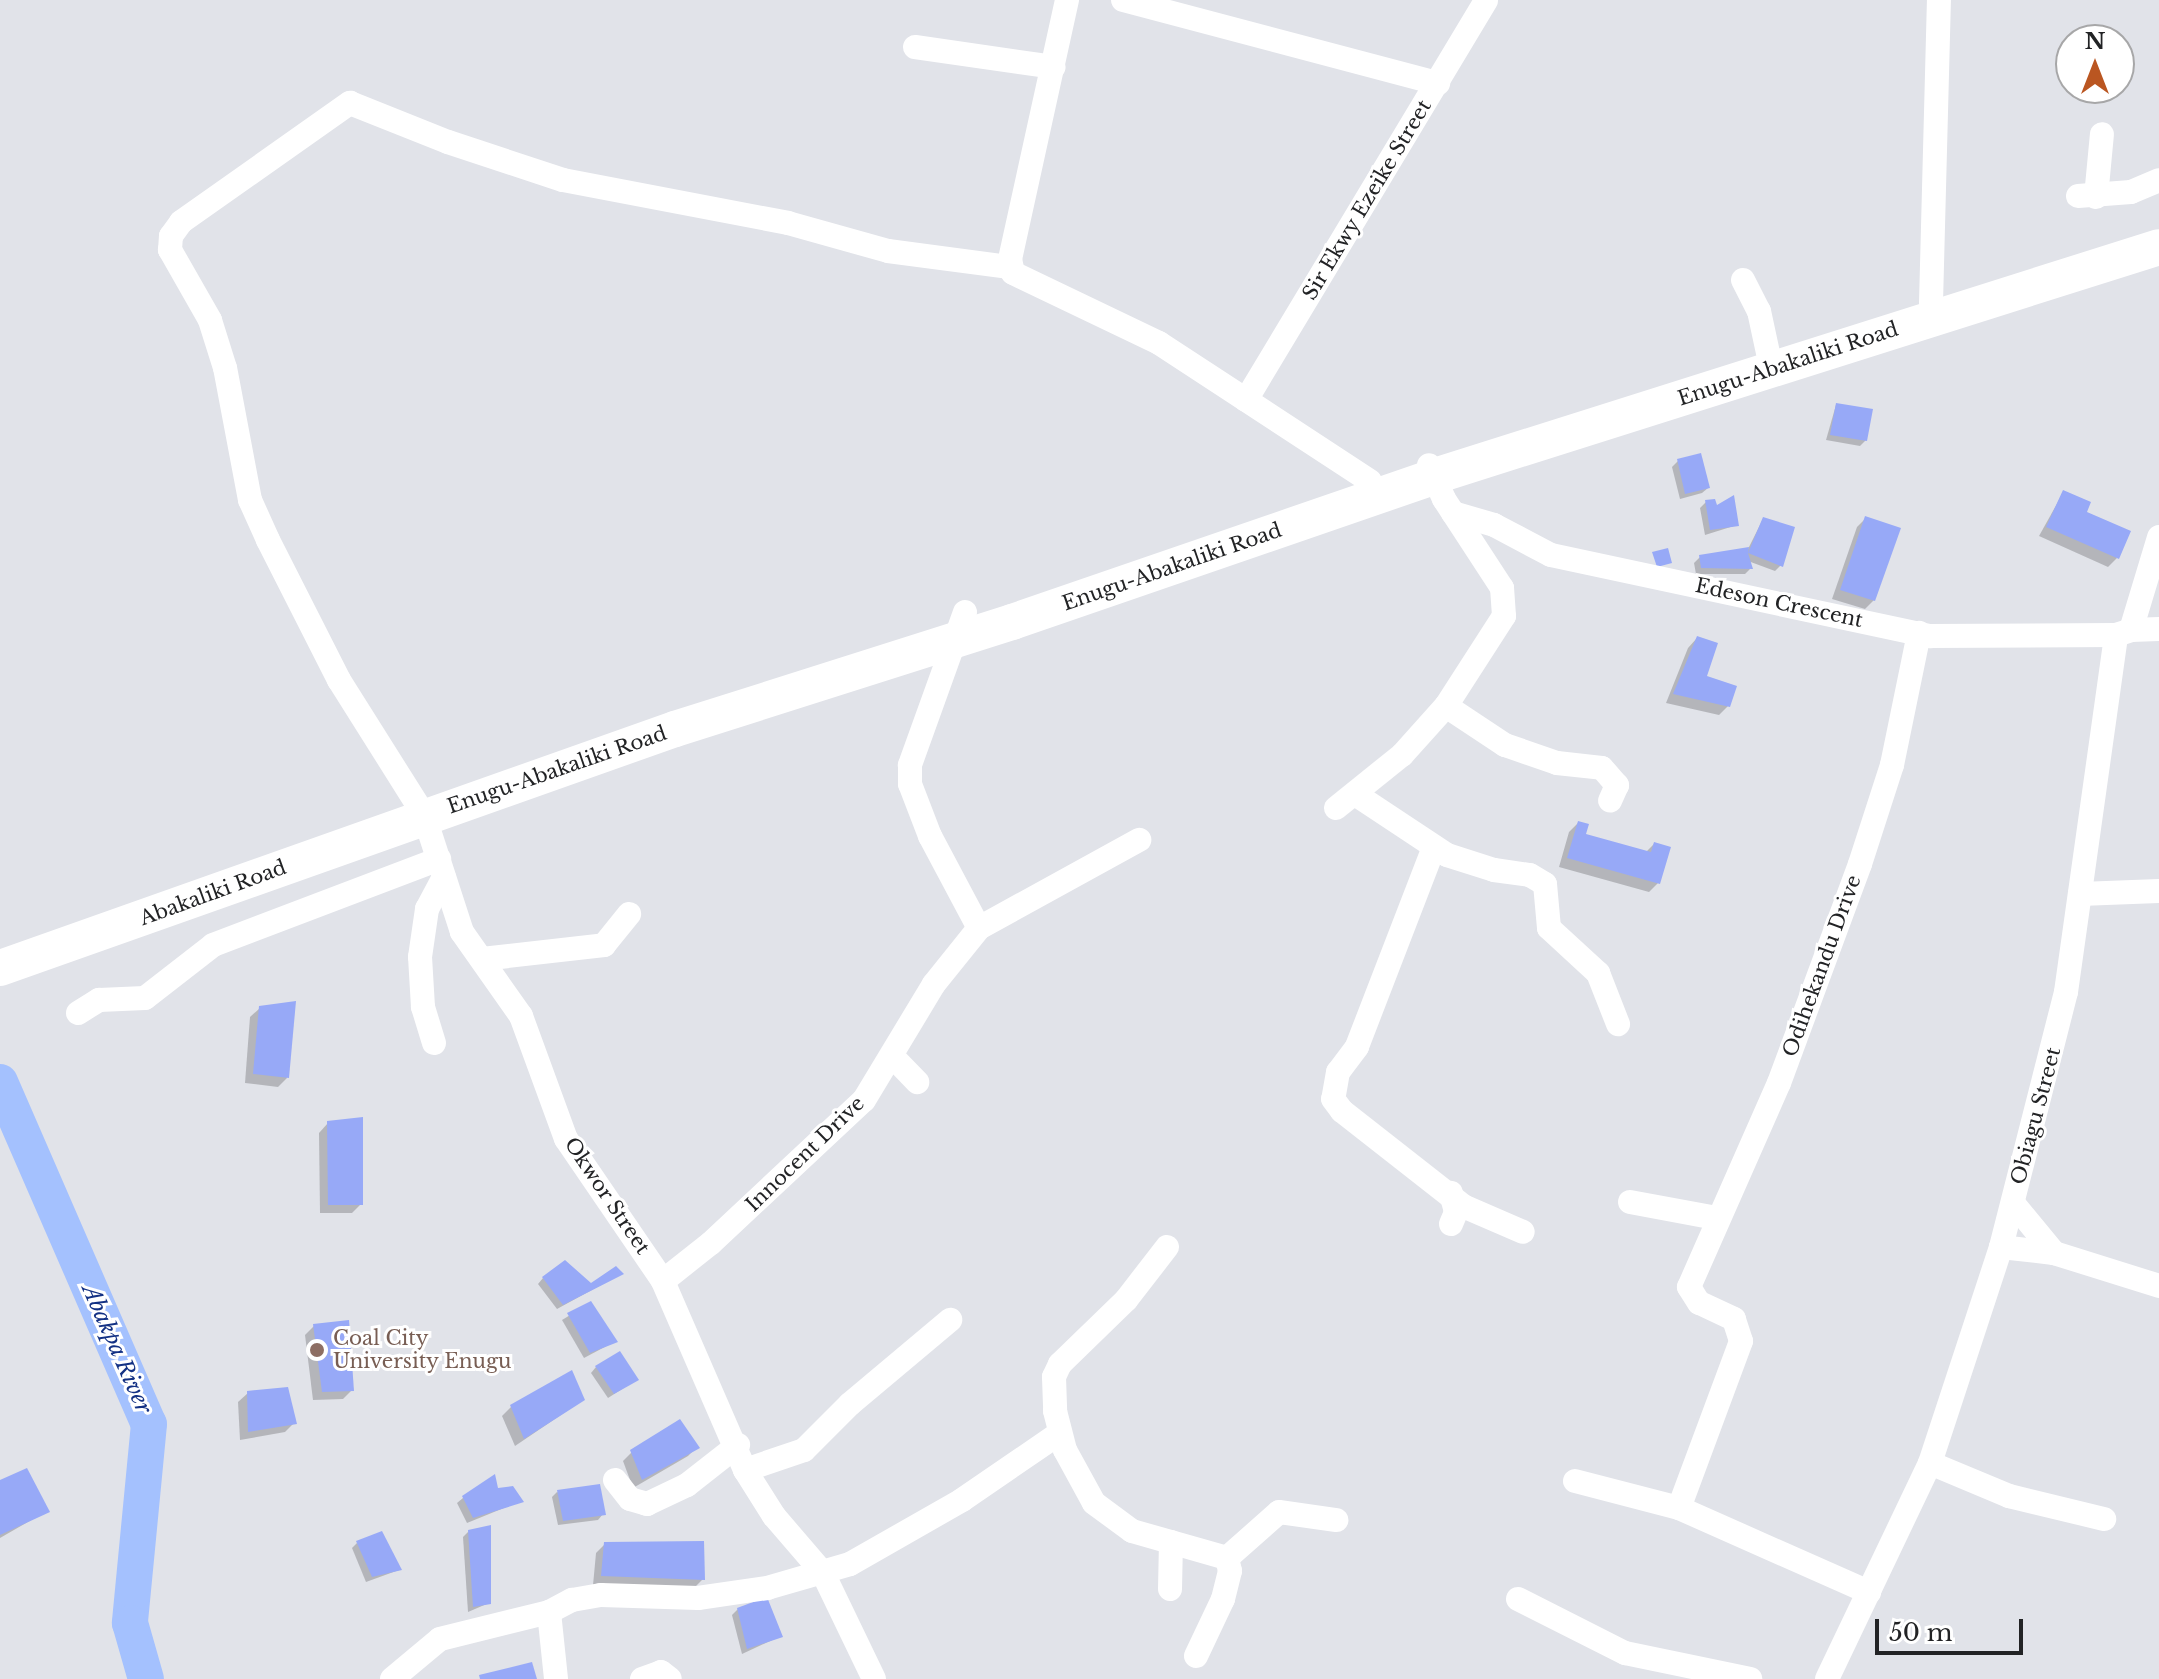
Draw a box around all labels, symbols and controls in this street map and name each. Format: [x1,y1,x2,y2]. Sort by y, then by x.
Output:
north arrow [2055,24,2135,104]
text: N [2085,28,2105,55]
street label: Sir Ekwy Ezeike Street [1297,95,1437,305]
street label: Enugu-Abakaliki Road [1675,317,1901,411]
street label: Enugu-Abakaliki Road [1059,518,1285,616]
street label: Edeson Crescent [1693,574,1865,632]
street label: Enugu-Abakaliki Road [444,721,670,819]
street label: Abakaliki Road [136,855,290,931]
street label: Odihekandu Drive [1778,872,1866,1060]
street label: Obiagu Street [2006,1045,2066,1187]
street label: Innocent Drive [741,1091,869,1217]
street label: Okwor Street [559,1133,655,1259]
water label: Abakpa River [77,1280,157,1418]
place label: Coal City University Enugu [333,1326,512,1373]
marker: Coal City University Enugu [308,1341,326,1359]
scale bar [1879,1603,2027,1653]
text: 50 m [1889,1618,1952,1647]

